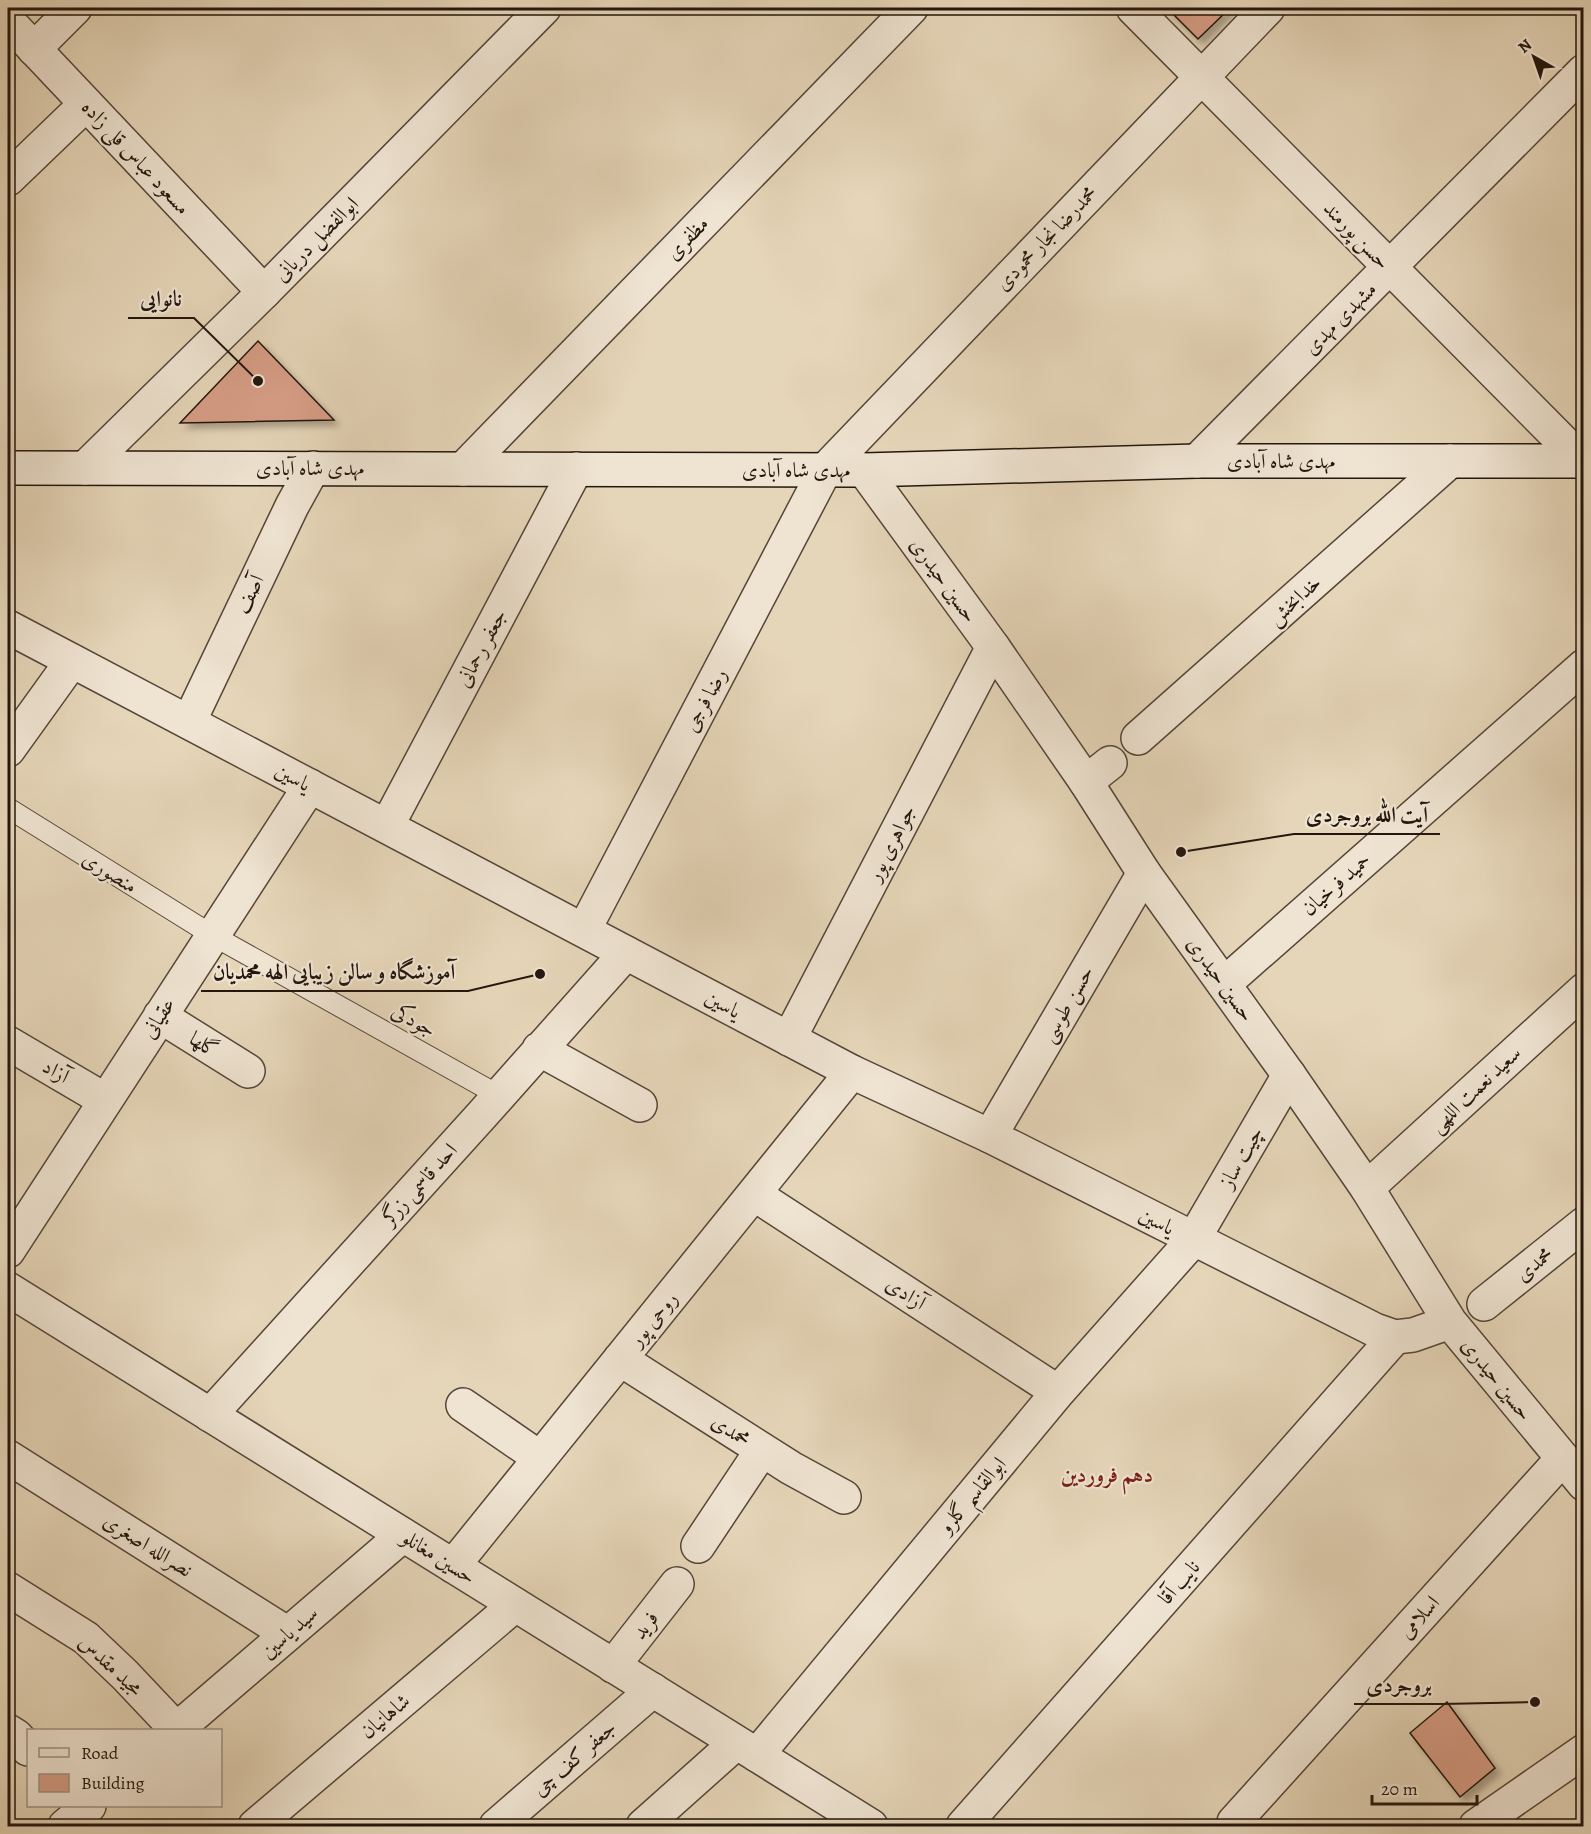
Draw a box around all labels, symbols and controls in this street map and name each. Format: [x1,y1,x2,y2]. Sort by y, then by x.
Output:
north arrow [1504,27,1564,87]
text: N [1513,34,1537,58]
street label: مسعود عباس قلی زاده [74,93,197,222]
street label: محمدرضا نجار محمودی [989,179,1103,297]
street label: ابوالفضل دریانی [267,190,365,288]
street label: حسن پورمند [1316,195,1397,276]
street label: مظفری [659,210,715,266]
street label: مشهدی مهدی [1297,275,1383,361]
callout: نانوایی [128,278,194,318]
text: نانوایی [139,284,182,314]
street label: مهدی شاه آبادی [1227,447,1335,475]
street label: مهدی شاه آبادی [256,454,364,482]
street label: مهدی شاه آبادی [742,456,850,484]
street label: حسین حیدری [904,532,984,628]
street label: آصف [228,568,271,618]
street label: خدابخش [1261,568,1327,632]
street label: جعفر رحمانی [449,604,513,692]
street label: رضا فرجی [677,663,733,737]
street label: یاسین [270,756,317,798]
callout: آیت الله بروجردی [1294,794,1440,834]
text: آیت الله بروجردی [1306,797,1430,830]
street label: جواهری پور [859,800,923,888]
street label: منصوری [77,844,143,900]
street label: حمید فرخیان [1295,846,1377,922]
street label: حسین حیدری [1181,931,1261,1027]
callout: آموزشگاه و سالن زیبایی الهه محمدیان [201,951,468,991]
text: آموزشگاه و سالن زیبایی الهه محمدیان [213,957,457,987]
street label: حسن طوسی [1034,960,1101,1048]
street label: یاسین [700,983,747,1025]
street label: عقیانی [134,992,182,1044]
street label: جودکی [387,996,441,1044]
street label: گلها [184,1024,224,1064]
street label: سعید نعمت اللهی [1423,1039,1527,1139]
street label: آزاد [37,1052,77,1091]
street label: چیت ساز [1211,1121,1270,1195]
street label: احد قاسمی زرگر [373,1137,463,1233]
street label: یاسین [1134,1200,1181,1242]
street label: محمدی [1509,1240,1559,1288]
street label: آزادی [880,1270,934,1318]
street label: روحی پور [621,1286,685,1355]
street label: حسین حیدری [1455,1332,1539,1426]
street label: محمدی [706,1407,756,1453]
street label: ابوالقاسم گلرو [930,1451,1018,1545]
district label: دهم فروردین [1061,1460,1153,1495]
street label: نصرالله اصغری [98,1506,198,1584]
street label: حسین مغانلو [395,1522,481,1591]
street label: نایب آقا [1152,1554,1206,1610]
street label: اسلامی [1392,1589,1446,1645]
street label: سید یاسین [254,1599,324,1665]
street label: فرید [625,1605,665,1645]
street label: مجید مقدس [73,1628,150,1702]
callout: بروجردی [1354,1664,1443,1704]
text: بروجردی [1366,1670,1432,1700]
street label: شاهانیان [354,1687,416,1745]
street label: جعفر کف چی [526,1714,622,1802]
legend [27,1729,222,1807]
text: Road [81,1741,119,1765]
scale bar [1372,1768,1477,1806]
text: Building [81,1771,145,1795]
text: 20 m [1381,1777,1418,1801]

